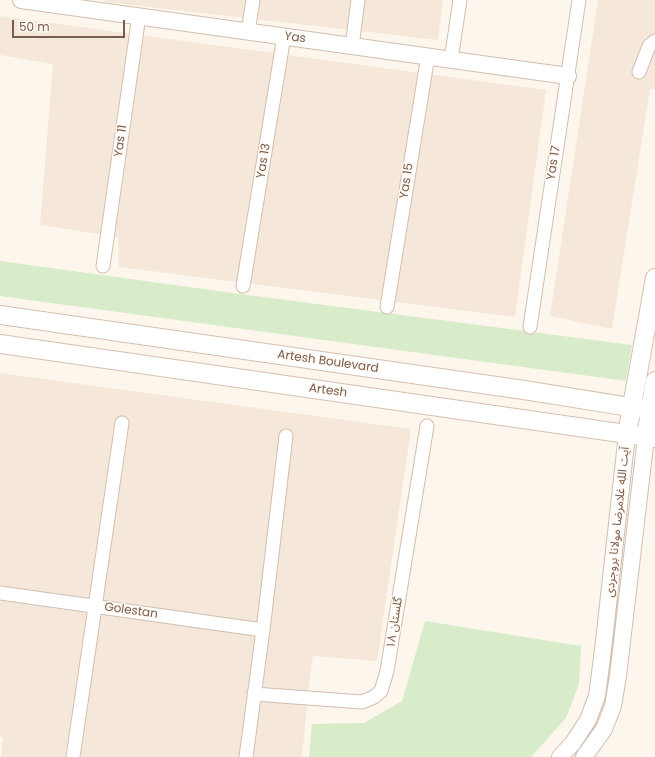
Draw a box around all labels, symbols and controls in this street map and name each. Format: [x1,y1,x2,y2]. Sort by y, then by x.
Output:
scale bar [14,12,127,38]
text: 50 m [19,18,50,35]
street label: Yas [283,29,307,47]
street label: Yas 11 [112,124,130,158]
street label: Yas 13 [254,142,274,180]
street label: Yas 17 [544,145,564,181]
street label: Yas 15 [397,162,417,200]
street label: Artesh Boulevard [276,348,380,376]
street label: Artesh [308,381,348,401]
street label: آیت الله غلامرضا مولانا بروجردی [603,446,633,598]
street label: گلستان ۱۸ [384,596,406,650]
street label: Golestan [103,600,159,622]

